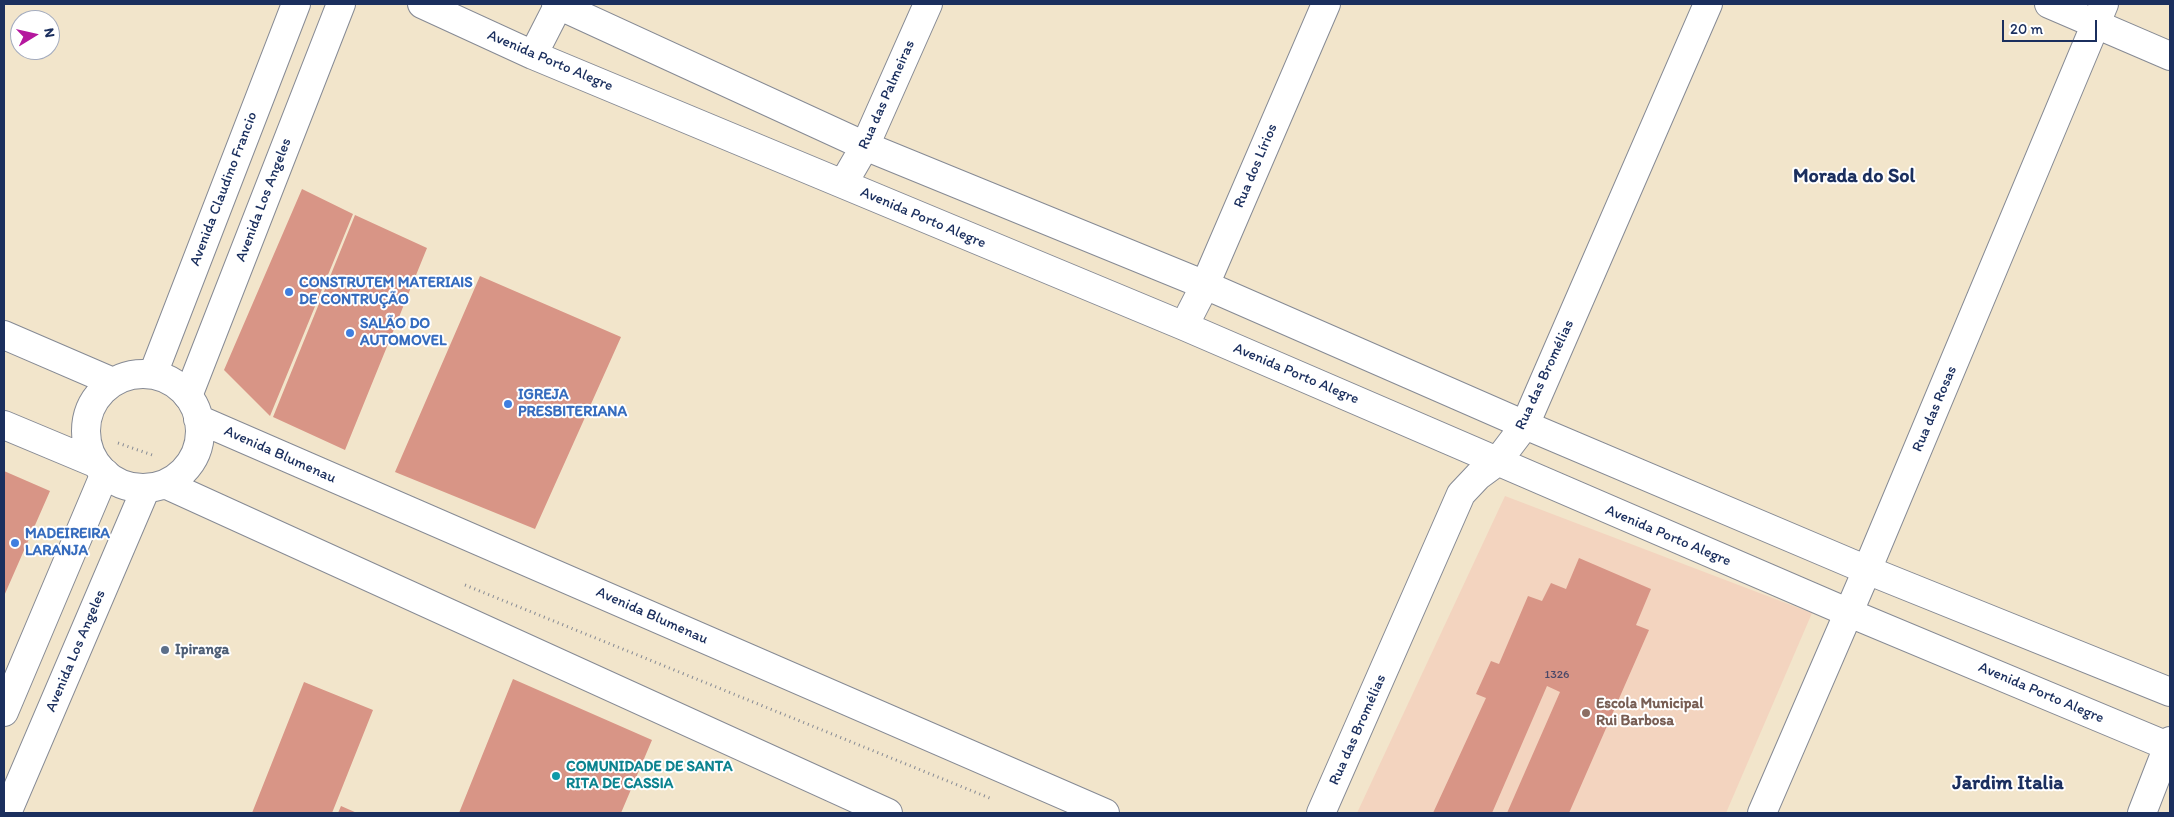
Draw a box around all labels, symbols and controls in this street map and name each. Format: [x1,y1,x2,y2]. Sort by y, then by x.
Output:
north arrow [10,10,60,60]
scale bar [2004,10,2099,42]
text: 20 m [2010,20,2043,38]
street label: Avenida Porto Alegre [484,26,616,96]
text: N [40,27,58,39]
street label: Rua das Palmeiras [855,38,919,152]
street label: Avenida Claudino Francio [186,109,262,269]
street label: Rua dos Lírios [1230,121,1282,211]
street label: Avenida Los Angeles [232,136,296,264]
district label: Morada do Sol [1793,165,1915,189]
street label: Avenida Porto Alegre [857,183,989,253]
place label: CONSTRUTEM MATERIAIS DE CONTRUÇÃO [299,274,473,309]
marker: CONSTRUTEM MATERIAIS DE CONTRUÇÃO [283,286,295,298]
place label: SALÃO DO AUTOMOVEL [360,315,447,350]
street label: Rua das Bromélias [1512,317,1578,433]
marker: SALÃO DO AUTOMOVEL [344,327,356,339]
street label: Avenida Porto Alegre [1230,339,1362,409]
street label: Rua das Rosas [1909,363,1961,455]
place label: IGREJA PRESBITERIANA [518,386,627,421]
marker: IGREJA PRESBITERIANA [502,398,514,410]
street label: Avenida Blumenau [221,422,339,488]
street label: Avenida Porto Alegre [1602,501,1734,571]
place label: MADEIREIRA LARANJA [25,525,110,560]
marker: MADEIREIRA LARANJA [9,537,21,549]
street label: Avenida Blumenau [593,583,711,649]
street label: Avenida Los Angeles [42,587,110,715]
place label: Ipiranga [175,641,229,659]
marker: Ipiranga [159,644,171,656]
street label: Avenida Porto Alegre [1975,658,2107,728]
house number: 1326 [1545,668,1569,682]
street label: Rua das Bromélias [1326,672,1390,788]
place label: Escola Municipal Rui Barbosa [1596,695,1703,730]
marker: Escola Municipal Rui Barbosa [1580,707,1592,719]
place label: COMUNIDADE DE SANTA RITA DE CASSIA [566,758,733,793]
marker: COMUNIDADE DE SANTA RITA DE CASSIA [550,770,562,782]
district label: Jardim Italia [1952,772,2064,796]

